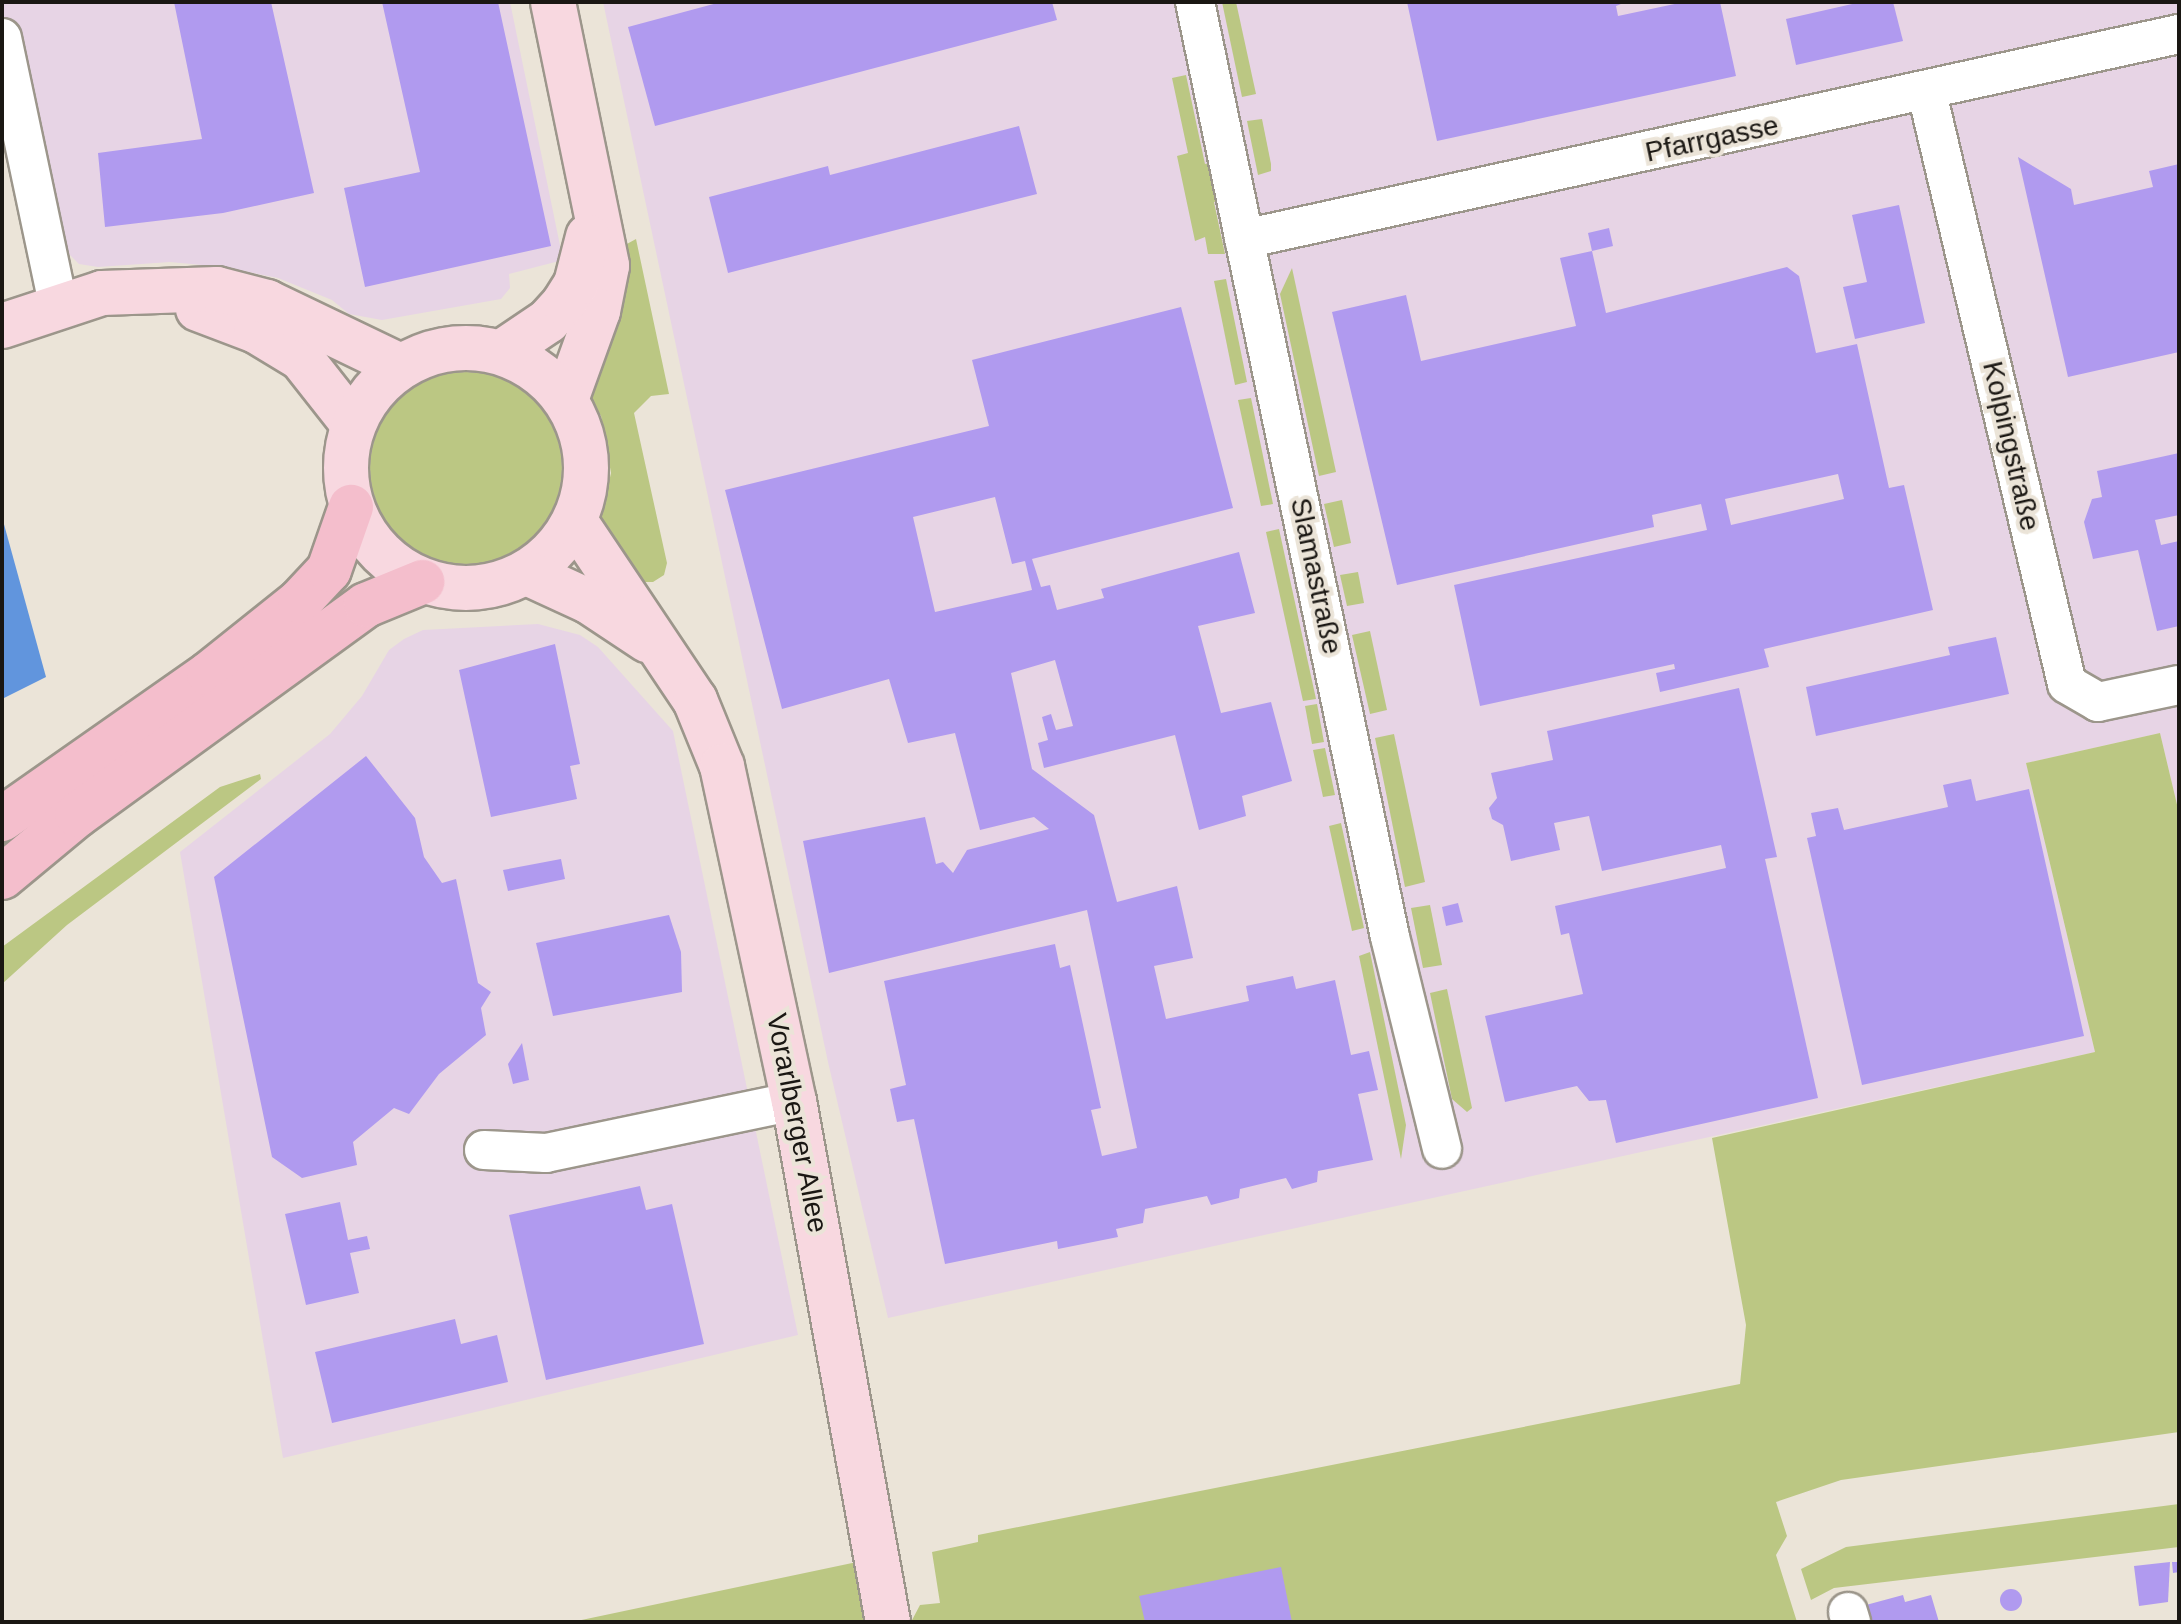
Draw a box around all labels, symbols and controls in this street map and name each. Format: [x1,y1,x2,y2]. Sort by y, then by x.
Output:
street label: Pfarrgasse [1642,108,1782,170]
street label: Kolpingstraße [1975,358,2047,534]
street label: Slamastraße [1283,495,1349,657]
street label: Vorarlberger Allee [759,1010,835,1236]

